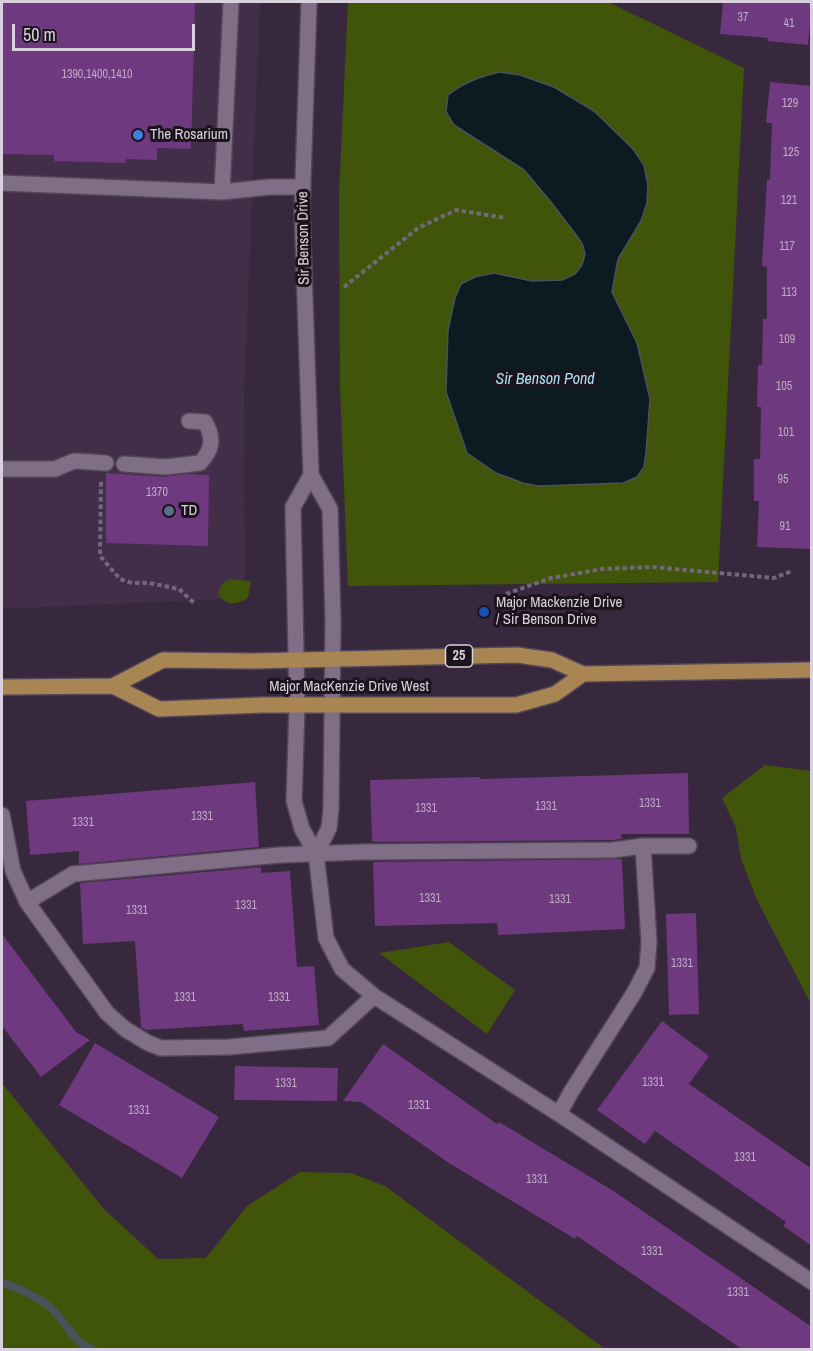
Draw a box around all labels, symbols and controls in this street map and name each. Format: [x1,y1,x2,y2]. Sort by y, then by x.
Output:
house number: 37 [738,11,748,25]
scale bar [15,12,198,50]
house number: 41 [784,17,794,31]
text: 50 m [23,22,56,47]
house number: 1390,1400,1410 [61,68,133,82]
house number: 129 [782,97,798,111]
place label: The Rosarium [150,126,228,144]
marker: The Rosarium [131,128,145,142]
house number: 125 [783,146,799,160]
street label: Sir Benson Drive [294,191,314,285]
house number: 121 [781,194,797,208]
house number: 117 [779,240,795,254]
house number: 113 [781,286,797,300]
house number: 109 [779,333,795,347]
water label: Sir Benson Pond [495,370,595,390]
house number: 105 [776,380,792,394]
house number: 101 [778,426,794,440]
house number: 95 [778,473,788,487]
house number: 1370 [146,486,168,500]
place label: TD [181,502,197,520]
marker: TD [162,504,176,518]
house number: 91 [780,520,790,534]
place label: Major Mackenzie Drive / Sir Benson Drive [496,594,622,629]
marker: Major Mackenzie Drive / Sir Benson Drive [477,605,491,619]
road number: 25 [446,645,472,667]
street label: Major MacKenzie Drive West [269,678,429,696]
house number: 1331 [639,797,661,811]
house number: 1331 [535,800,557,814]
house number: 1331 [415,802,437,816]
house number: 1331 [191,810,213,824]
house number: 1331 [72,816,94,830]
house number: 1331 [419,892,441,906]
house number: 1331 [549,893,571,907]
house number: 1331 [235,899,257,913]
house number: 1331 [126,904,148,918]
house number: 1331 [671,957,693,971]
house number: 1331 [174,991,196,1005]
house number: 1331 [268,991,290,1005]
house number: 1331 [642,1076,664,1090]
house number: 1331 [275,1077,297,1091]
house number: 1331 [408,1099,430,1113]
house number: 1331 [128,1104,150,1118]
house number: 1331 [734,1151,756,1165]
house number: 1331 [526,1173,548,1187]
house number: 1331 [641,1245,663,1259]
house number: 1331 [727,1286,749,1300]

